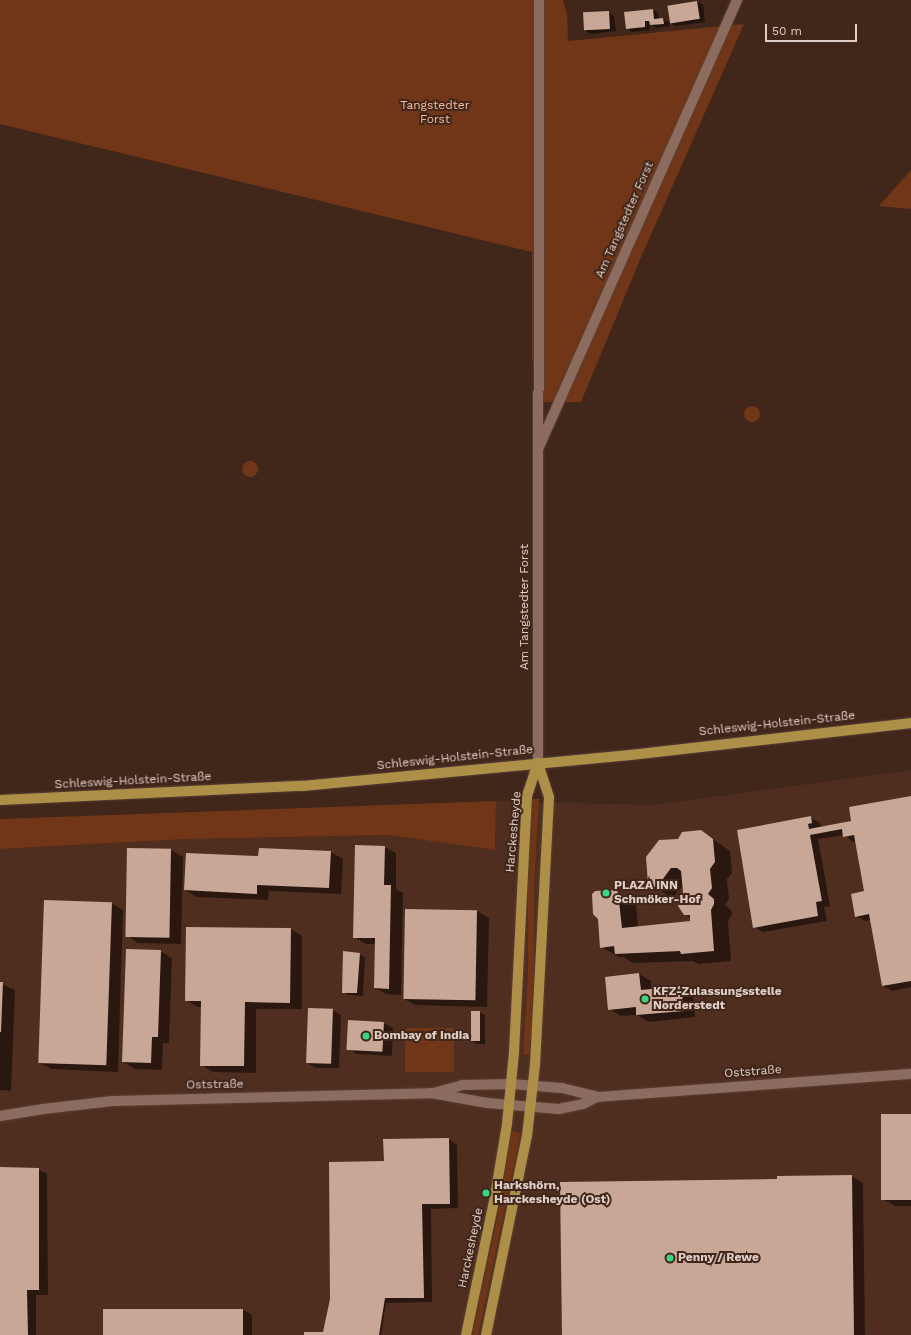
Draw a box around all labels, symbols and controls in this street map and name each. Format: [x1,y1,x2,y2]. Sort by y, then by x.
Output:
scale bar [767,16,859,42]
text: 50 m [772,24,802,38]
park label: Tangstedter Forst [400,99,470,127]
street label: Am Tangstedter Forst [593,159,657,281]
street label: Am Tangstedter Forst [518,544,532,670]
street label: Schleswig-Holstein-Straße [698,709,856,739]
street label: Schleswig-Holstein-Straße [376,743,534,773]
street label: Schleswig-Holstein-Straße [54,770,212,792]
street label: Harckesheyde [503,791,525,873]
place label: PLAZA INN Schmöker-Hof [614,879,701,907]
marker: PLAZA INN Schmöker-Hof [601,888,611,898]
place label: KFZ-Zulassungsstelle Norderstedt [653,985,782,1013]
marker: KFZ-Zulassungsstelle Norderstedt [640,994,650,1004]
place label: Bombay of India [374,1029,470,1043]
marker: Bombay of India [361,1031,371,1041]
street label: Oststraße [724,1063,782,1081]
street label: Oststraße [186,1077,244,1093]
place label: Harkshörn, Harckesheyde (Ost) [494,1179,611,1207]
marker: Harkshörn, Harckesheyde (Ost) [481,1188,491,1198]
street label: Harckesheyde [455,1207,487,1289]
place label: Penny / Rewe [678,1251,759,1265]
marker: Penny / Rewe [665,1253,675,1263]

